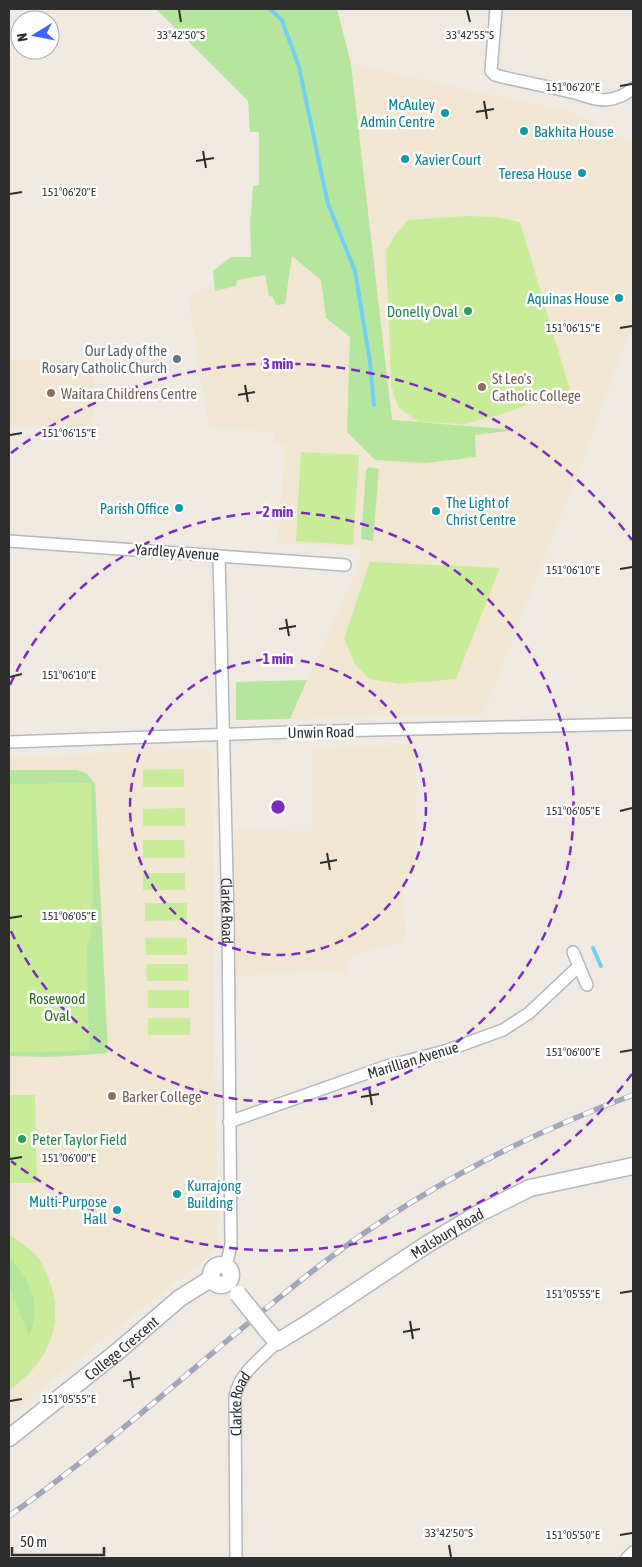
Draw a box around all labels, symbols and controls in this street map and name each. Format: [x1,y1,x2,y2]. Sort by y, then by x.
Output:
north arrow [10,10,60,60]
text: 33°42'50"S [157,28,205,42]
text: 33°42'55"S [446,28,494,42]
text: N [14,32,31,43]
text: 151°06'20"E [546,80,600,94]
place label: McAuley Admin Centre [361,96,435,130]
marker: McAuley Admin Centre [439,107,451,119]
place label: Bakhita House [534,123,614,140]
marker: Bakhita House [518,125,530,137]
place label: Xavier Court [415,151,481,168]
marker: Xavier Court [399,153,411,165]
place label: Teresa House [499,165,572,182]
marker: Teresa House [576,167,588,179]
text: 151°06'20"E [42,185,96,199]
place label: Aquinas House [527,290,609,307]
marker: Aquinas House [613,292,625,304]
place label: Donelly Oval [387,303,458,320]
marker: Donelly Oval [462,305,474,317]
text: 151°06'15"E [546,321,600,335]
place label: Our Lady of the Rosary Catholic Church [42,342,167,376]
marker: Our Lady of the Rosary Catholic Church [171,353,183,365]
text: 3 min [263,355,293,372]
place label: St Leo's Catholic College [492,370,581,404]
marker: St Leo's Catholic College [476,381,488,393]
place label: Waitara Childrens Centre [61,385,197,402]
marker: Waitara Childrens Centre [45,387,57,399]
text: 151°06'15"E [42,426,96,440]
place label: The Light of Christ Centre [446,494,516,528]
place label: Parish Office [100,500,169,517]
marker: Parish Office [173,502,185,514]
text: 2 min [263,503,293,520]
marker: The Light of Christ Centre [430,505,442,517]
street label: Yardley Avenue [134,541,220,563]
text: 151°06'10"E [546,563,600,577]
text: 1 min [263,650,293,667]
text: 151°06'10"E [42,668,96,682]
street label: Unwin Road [288,723,354,741]
centre of rings [269,798,287,816]
text: 151°06'05"E [546,804,600,818]
street label: Clarke Road [219,878,237,944]
text: 151°06'05"E [42,909,96,923]
park label: Rosewood Oval [29,990,85,1024]
street label: Marillian Avenue [366,1038,461,1082]
text: 151°06'00"E [546,1045,600,1059]
place label: Barker College [122,1088,202,1105]
marker: Barker College [106,1090,118,1102]
place label: Peter Taylor Field [32,1131,127,1148]
marker: Peter Taylor Field [16,1133,28,1145]
text: 151°06'00"E [42,1151,96,1165]
place label: Kurrajong Building [187,1177,242,1211]
marker: Kurrajong Building [171,1188,183,1200]
place label: Multi-Purpose Hall [29,1193,107,1227]
marker: Multi-Purpose Hall [111,1204,123,1216]
street label: Malsbury Road [407,1204,486,1261]
text: 151°05'55"E [546,1287,600,1301]
street label: College Crescent [81,1312,162,1383]
street label: Clarke Road [226,1368,253,1436]
text: 151°05'55"E [42,1392,96,1406]
scale bar [12,1524,105,1556]
text: 33°42'50"S [425,1526,473,1540]
text: 151°05'50"E [546,1528,600,1542]
text: 50 m [20,1533,47,1550]

